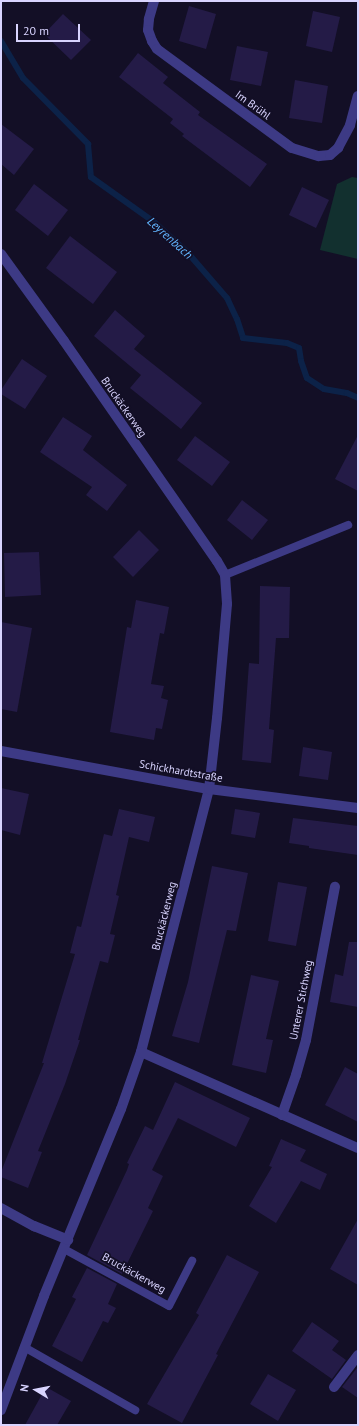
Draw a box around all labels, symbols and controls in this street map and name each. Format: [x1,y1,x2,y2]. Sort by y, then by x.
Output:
scale bar [18,16,82,42]
text: 20 m [23,23,49,38]
street label: Im Brühl [233,88,273,122]
water label: Leyrenbach [145,214,195,262]
street label: Bruckäckerweg [98,374,150,440]
street label: Schickhardtstraße [138,757,224,785]
street label: Bruckäckerweg [149,880,179,952]
street label: Unterer Stichweg [287,959,315,1041]
street label: Bruckäckerweg [100,1250,168,1296]
north arrow [16,1370,56,1410]
text: N [17,1383,32,1393]

